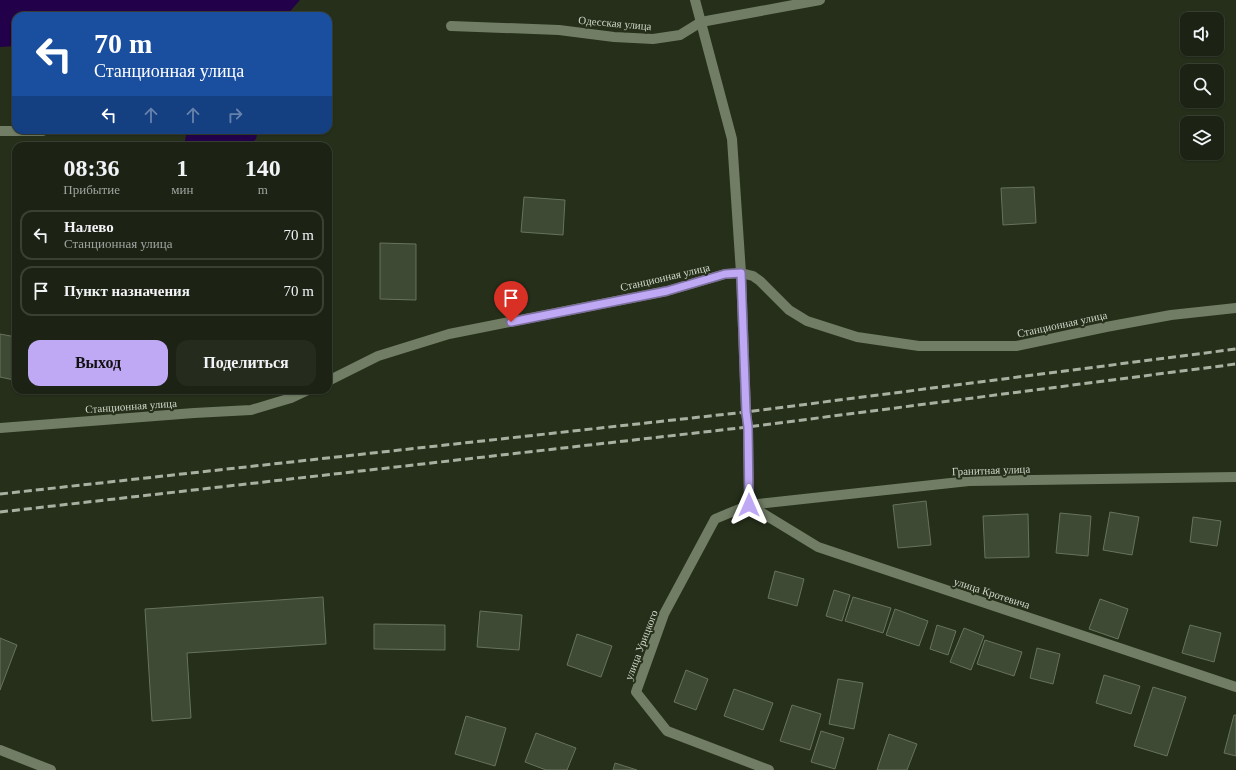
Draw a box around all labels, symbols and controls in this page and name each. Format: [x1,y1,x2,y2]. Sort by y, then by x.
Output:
map controls [1180,12,1224,160]
button: sound [1180,12,1224,56]
street label: Одесская улица [578,14,652,32]
icon: left [28,28,80,80]
text: 70 m [94,28,152,59]
text: Станционная улица [94,61,244,81]
button: search [1180,64,1224,108]
icon: left [98,104,120,126]
icon: ahead [140,104,162,126]
icon: ahead [182,104,204,126]
icon: right [224,104,246,126]
button: layers [1180,116,1224,160]
text: 08:36 [64,155,120,181]
text: 1 [176,155,188,181]
text: 140 [245,155,281,181]
text: Прибытие [63,182,120,197]
text: мин [171,182,193,197]
text: m [258,182,268,197]
text: Налево [64,219,114,235]
icon: left [30,224,52,246]
text: 70 m [284,227,314,243]
text: Станционная улица [64,236,173,251]
street label: Станционная улица [619,261,711,293]
icon: arrive [30,280,52,302]
pin [494,281,528,322]
text: Пункт назначения [64,283,190,299]
text: 70 m [284,283,314,299]
icon: arrive [500,287,522,309]
street label: Станционная улица [1016,309,1108,339]
button: Выход [28,340,168,386]
button: Поделиться [176,340,316,386]
street label: Станционная улица [85,397,177,415]
street label: Гранитная улица [952,463,1030,477]
position arrow [728,484,770,526]
street label: улица Кротевича [952,575,1032,611]
street label: улица Урицкого [622,608,660,682]

